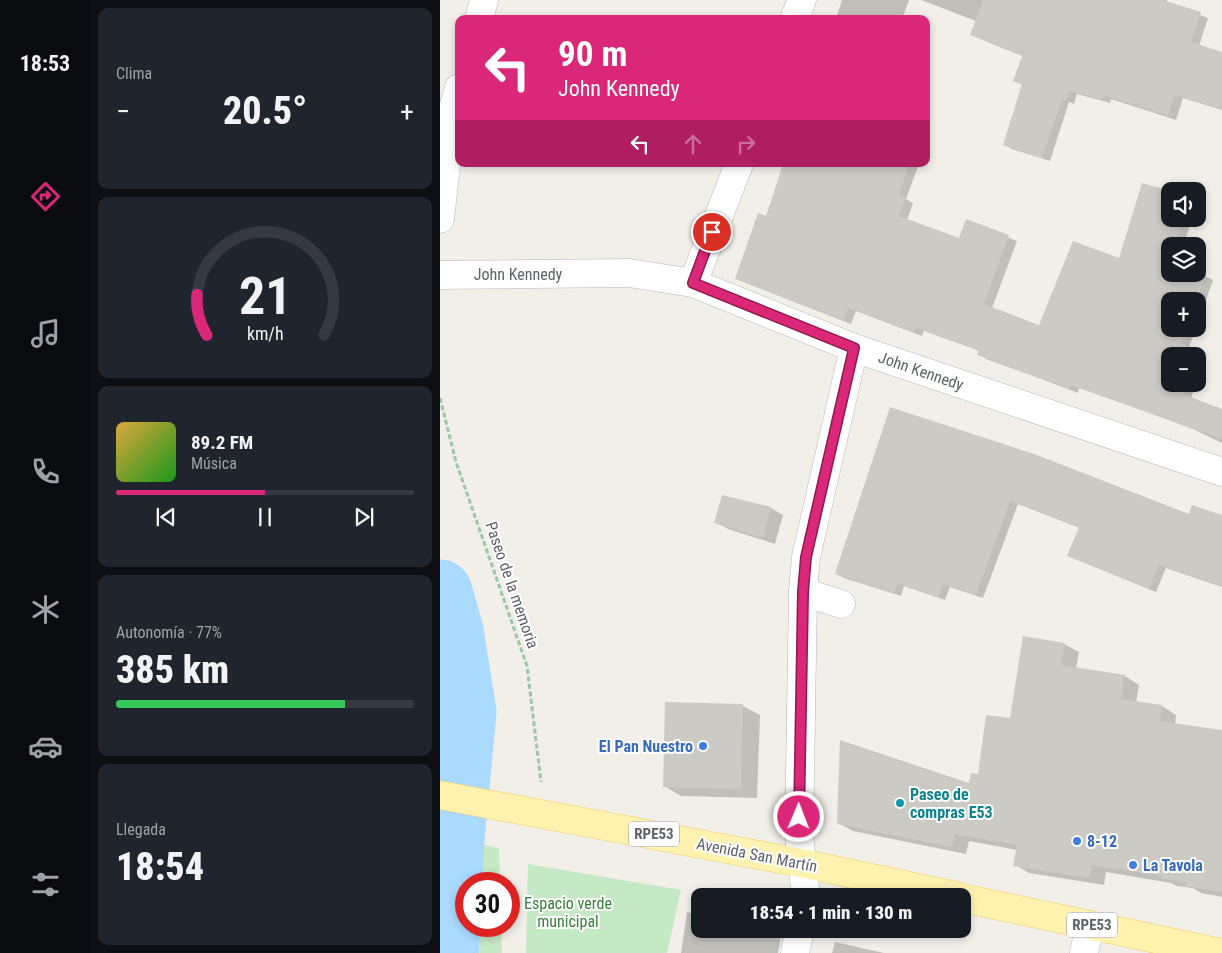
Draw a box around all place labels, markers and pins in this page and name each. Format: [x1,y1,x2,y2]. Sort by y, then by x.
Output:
pin [691,211,733,253]
place label: El Pan Nuestro [599,737,693,756]
marker: El Pan Nuestro [697,740,709,752]
place label: Paseo de compras E53 [910,785,993,822]
marker: Paseo de compras E53 [894,797,906,809]
place label: 8-12 [1087,832,1117,851]
marker: 8-12 [1071,835,1083,847]
place label: La Tavola [1143,856,1203,875]
marker: La Tavola [1127,859,1139,871]

